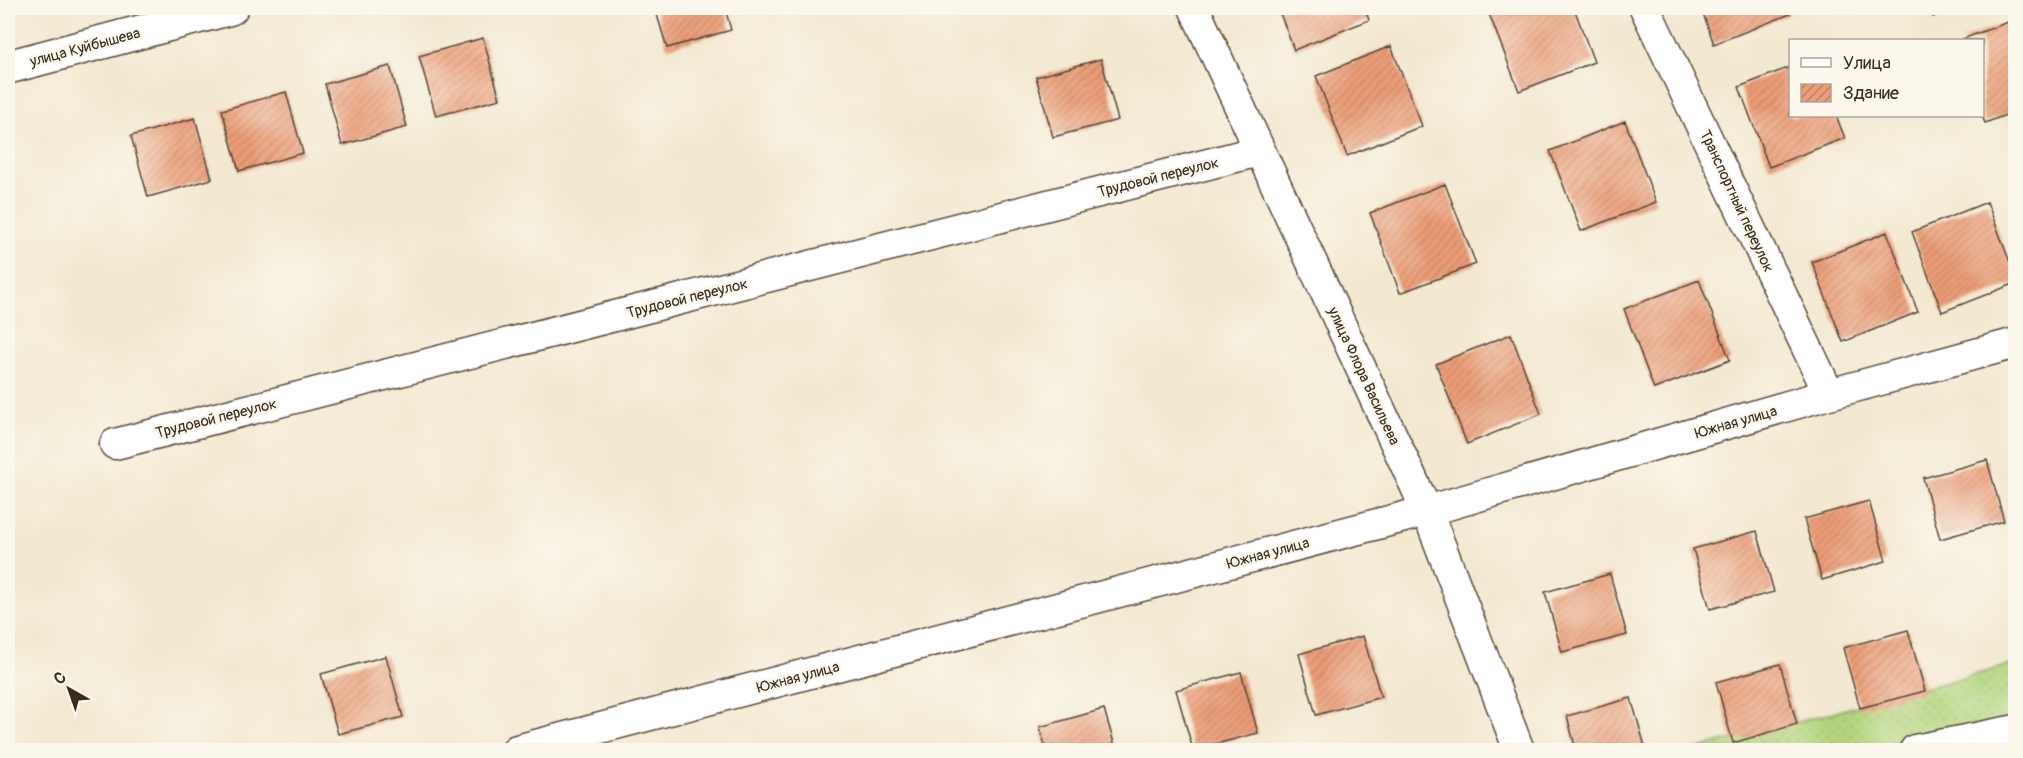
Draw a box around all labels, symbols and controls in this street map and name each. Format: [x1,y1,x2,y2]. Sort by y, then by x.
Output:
street label: улица Куйбышева [27,24,142,72]
legend [1789,39,1984,117]
text: Улица [1843,52,1891,75]
text: Здание [1843,82,1899,105]
street label: Транспортный переулок [1695,127,1778,276]
street label: Трудовой переулок [1095,153,1221,202]
street label: Трудовой переулок [624,274,750,323]
street label: улица Флора Васильева [1323,303,1404,448]
street label: Трудовой переулок [153,394,279,443]
street label: Южная улица [1693,402,1779,443]
street label: Южная улица [1225,533,1311,574]
street label: Южная улица [755,657,841,698]
north arrow [39,659,99,719]
text: С [50,667,70,689]

